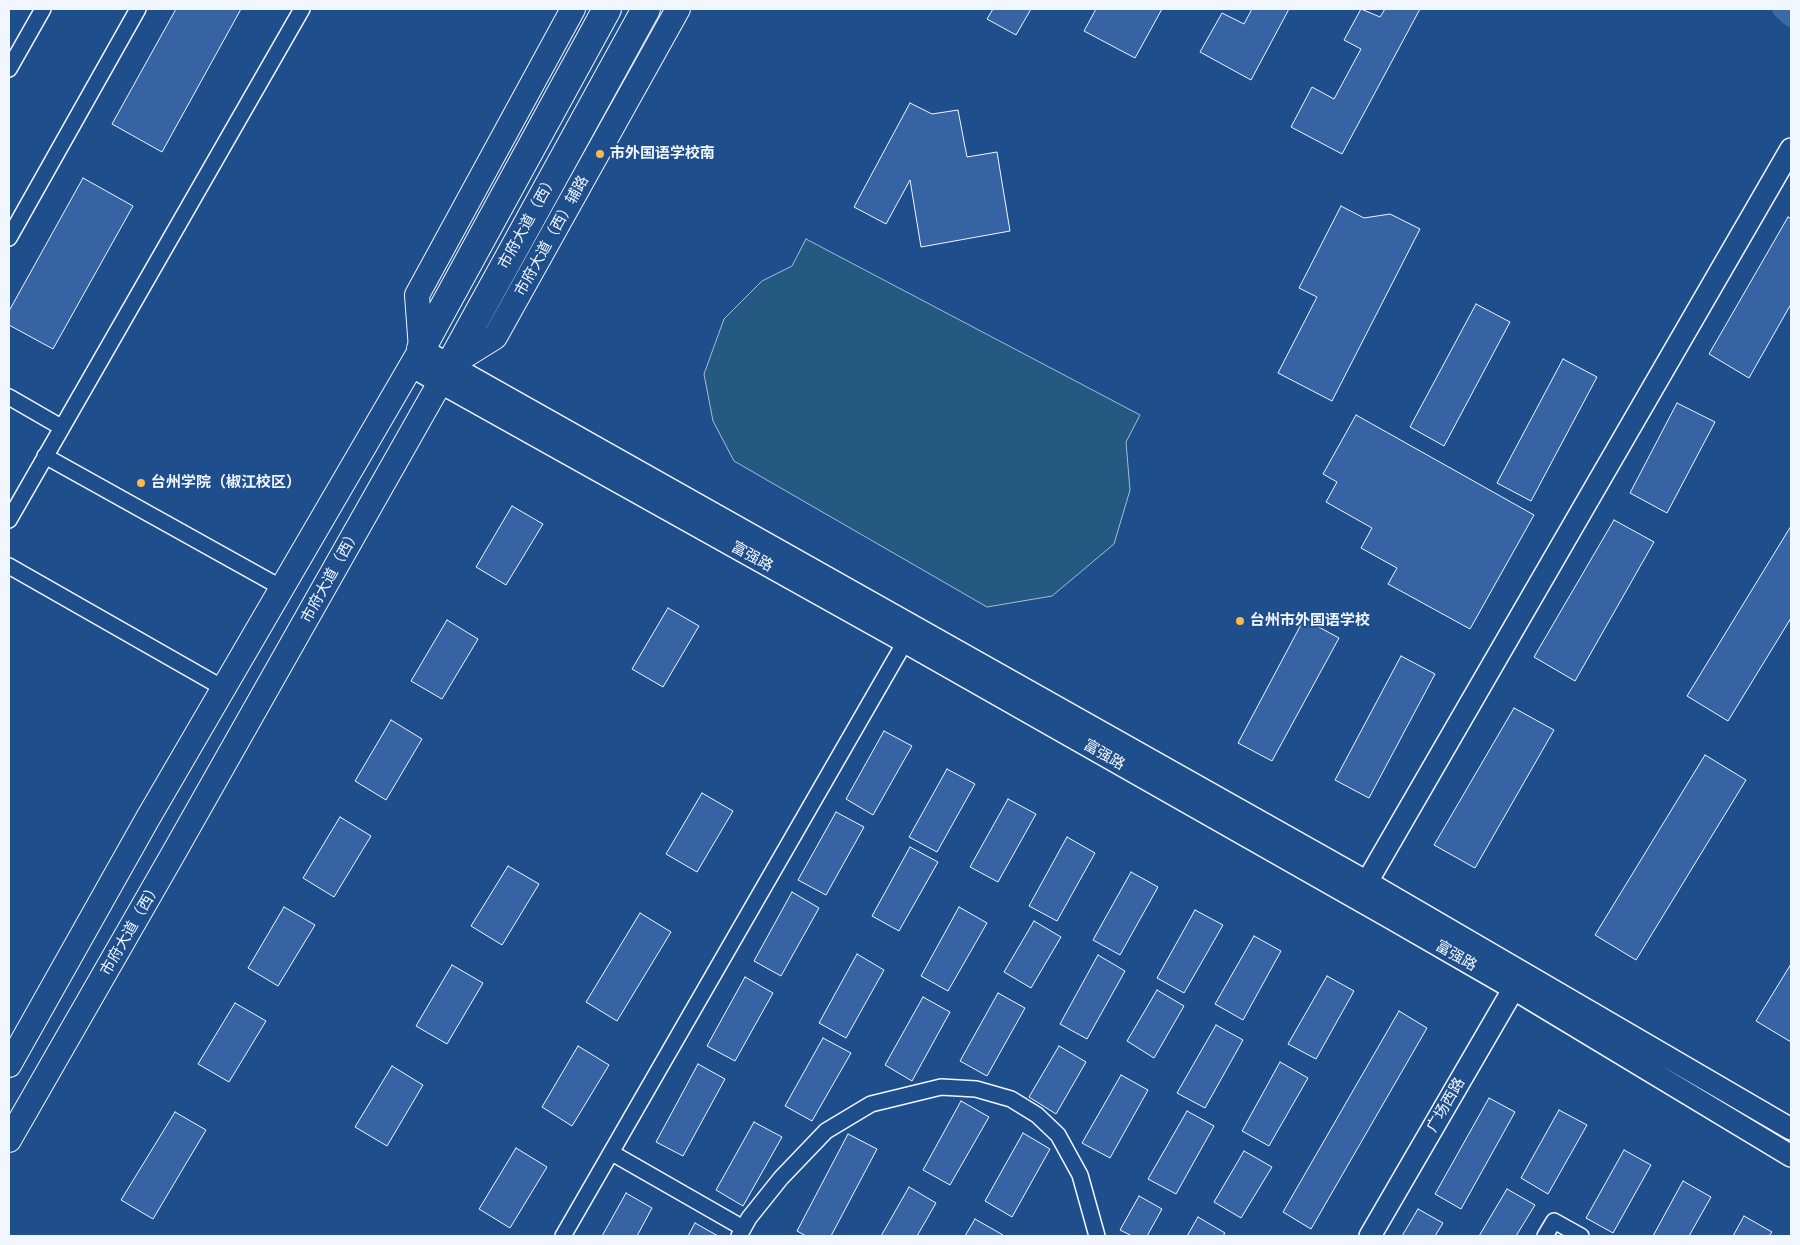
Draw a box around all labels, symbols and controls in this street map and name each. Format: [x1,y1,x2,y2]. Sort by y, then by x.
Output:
place label: 市外国语学校南 [610,145,715,163]
marker: 市外国语学校南 [594,148,606,160]
street label: 市府大道（西） [495,172,561,272]
street label: 市府大道（西）辅路 [511,173,593,299]
place label: 台州学院（椒江校区） [151,474,301,492]
marker: 台州学院（椒江校区） [135,477,147,489]
street label: 市府大道（西） [298,526,364,626]
street label: 富强路 [728,538,776,576]
place label: 台州市外国语学校 [1250,612,1370,630]
marker: 台州市外国语学校 [1234,615,1246,627]
street label: 富强路 [1080,736,1128,774]
street label: 市府大道（西） [97,879,165,979]
street label: 富强路 [1432,937,1480,975]
street label: 广场西路 [1423,1075,1469,1135]

